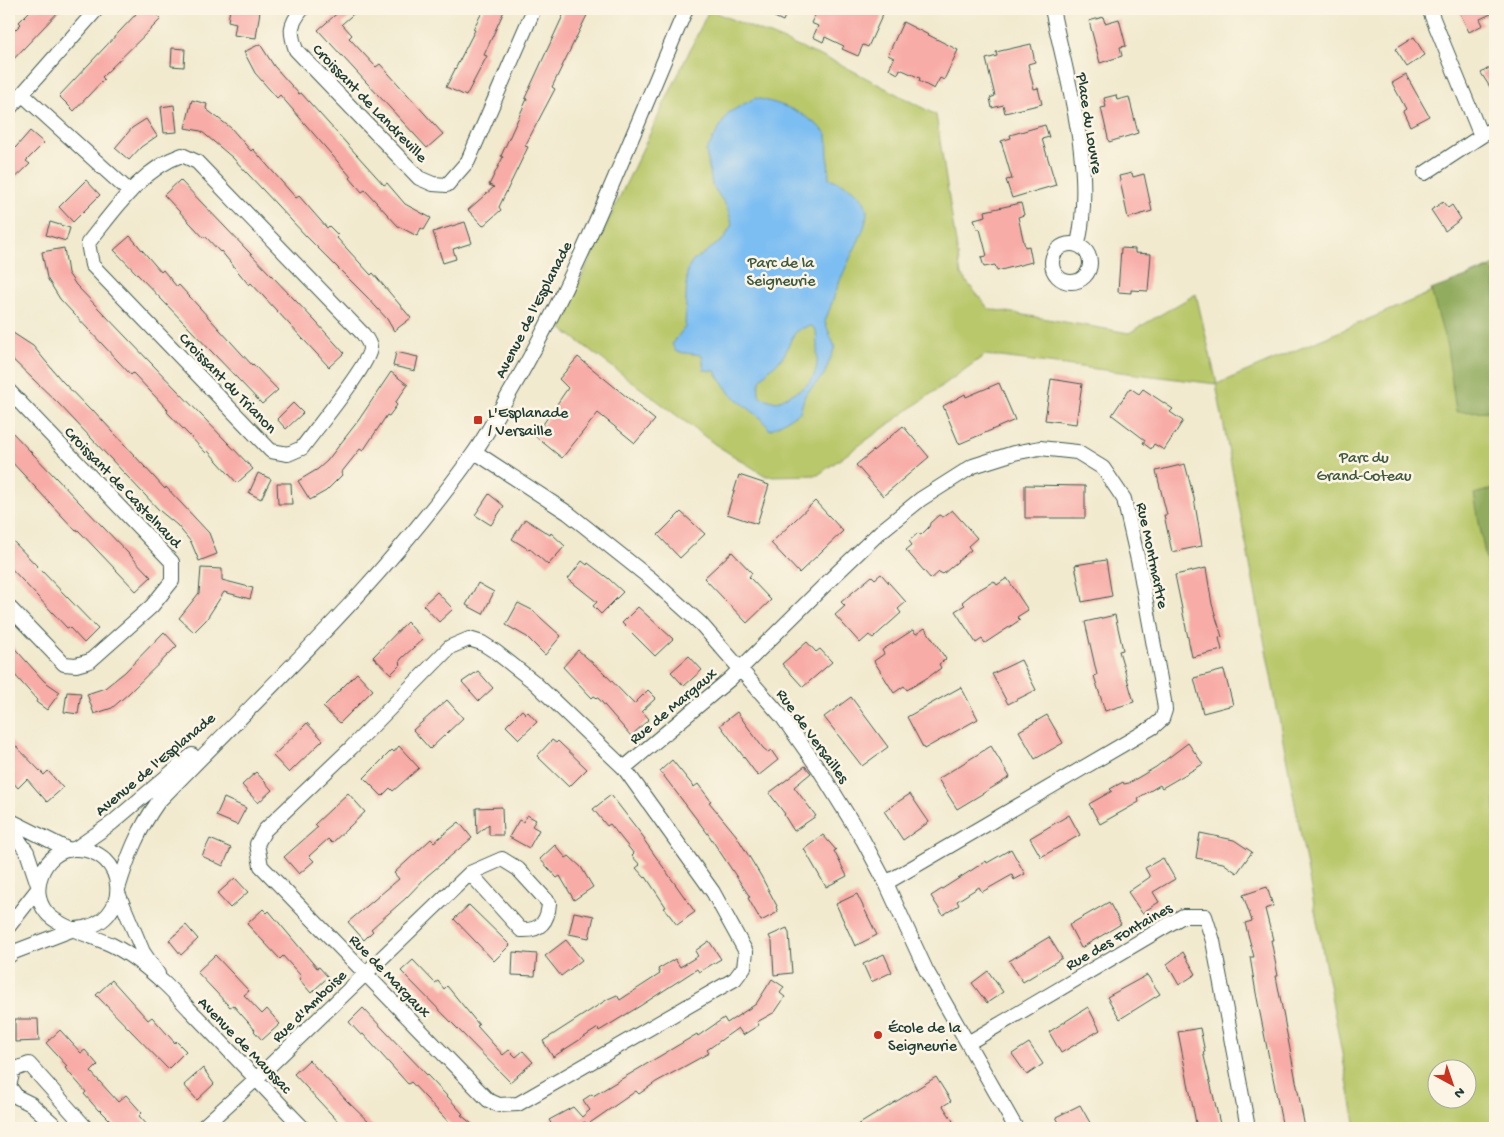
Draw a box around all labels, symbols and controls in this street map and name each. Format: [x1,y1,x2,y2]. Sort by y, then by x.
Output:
street label: Croissant de Landreville [307,41,431,168]
street label: Place du Louvre [1070,71,1105,176]
street label: Avenue de l'Esplanade [492,238,578,382]
park label: Parc de la Seigneurie [746,255,816,292]
street label: Croissant du Trianon [173,330,280,439]
place label: L'Esplanade / Versaille [488,405,569,442]
marker: L'Esplanade / Versaille [472,414,484,426]
street label: Croissant de Castelnaud [59,424,185,554]
park label: Parc du Grand-Coteau [1317,450,1412,487]
street label: Rue Montmartre [1130,501,1171,611]
street label: Rue de Margaux [626,665,723,750]
street label: Rue de Versailles [771,686,852,789]
street label: Avenue de l'Esplanade [92,709,221,822]
street label: Rue des Fontaines [1063,899,1177,976]
street label: Rue de Margaux [344,932,434,1024]
street label: Rue d'Amboise [269,967,352,1048]
street label: Avenue de Maussac [193,994,295,1099]
place label: École de la Seigneurie [888,1020,962,1057]
marker: École de la Seigneurie [872,1029,884,1041]
north arrow [1426,1060,1476,1110]
text: N [1450,1083,1468,1101]

